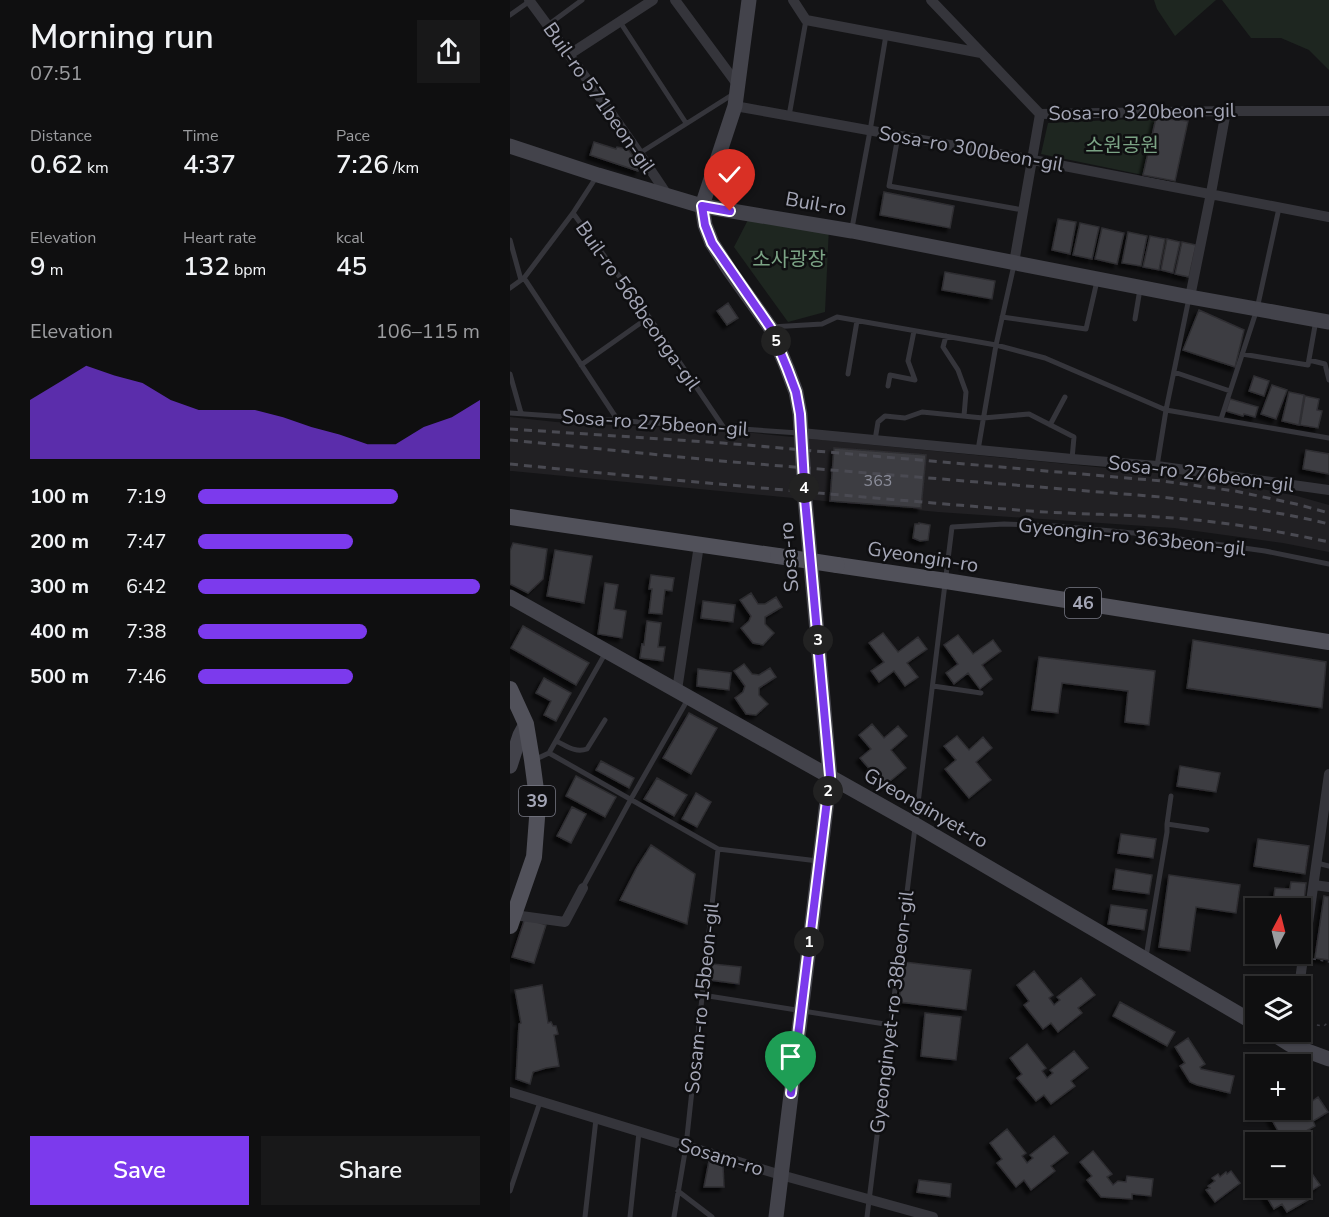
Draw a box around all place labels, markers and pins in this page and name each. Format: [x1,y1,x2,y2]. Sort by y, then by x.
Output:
pin [704,149,755,211]
pin: 5 [761,326,791,356]
pin: 4 [789,473,819,503]
pin: 3 [803,625,833,655]
pin: 2 [813,776,843,806]
pin: 1 [794,927,824,957]
pin [765,1031,816,1093]

